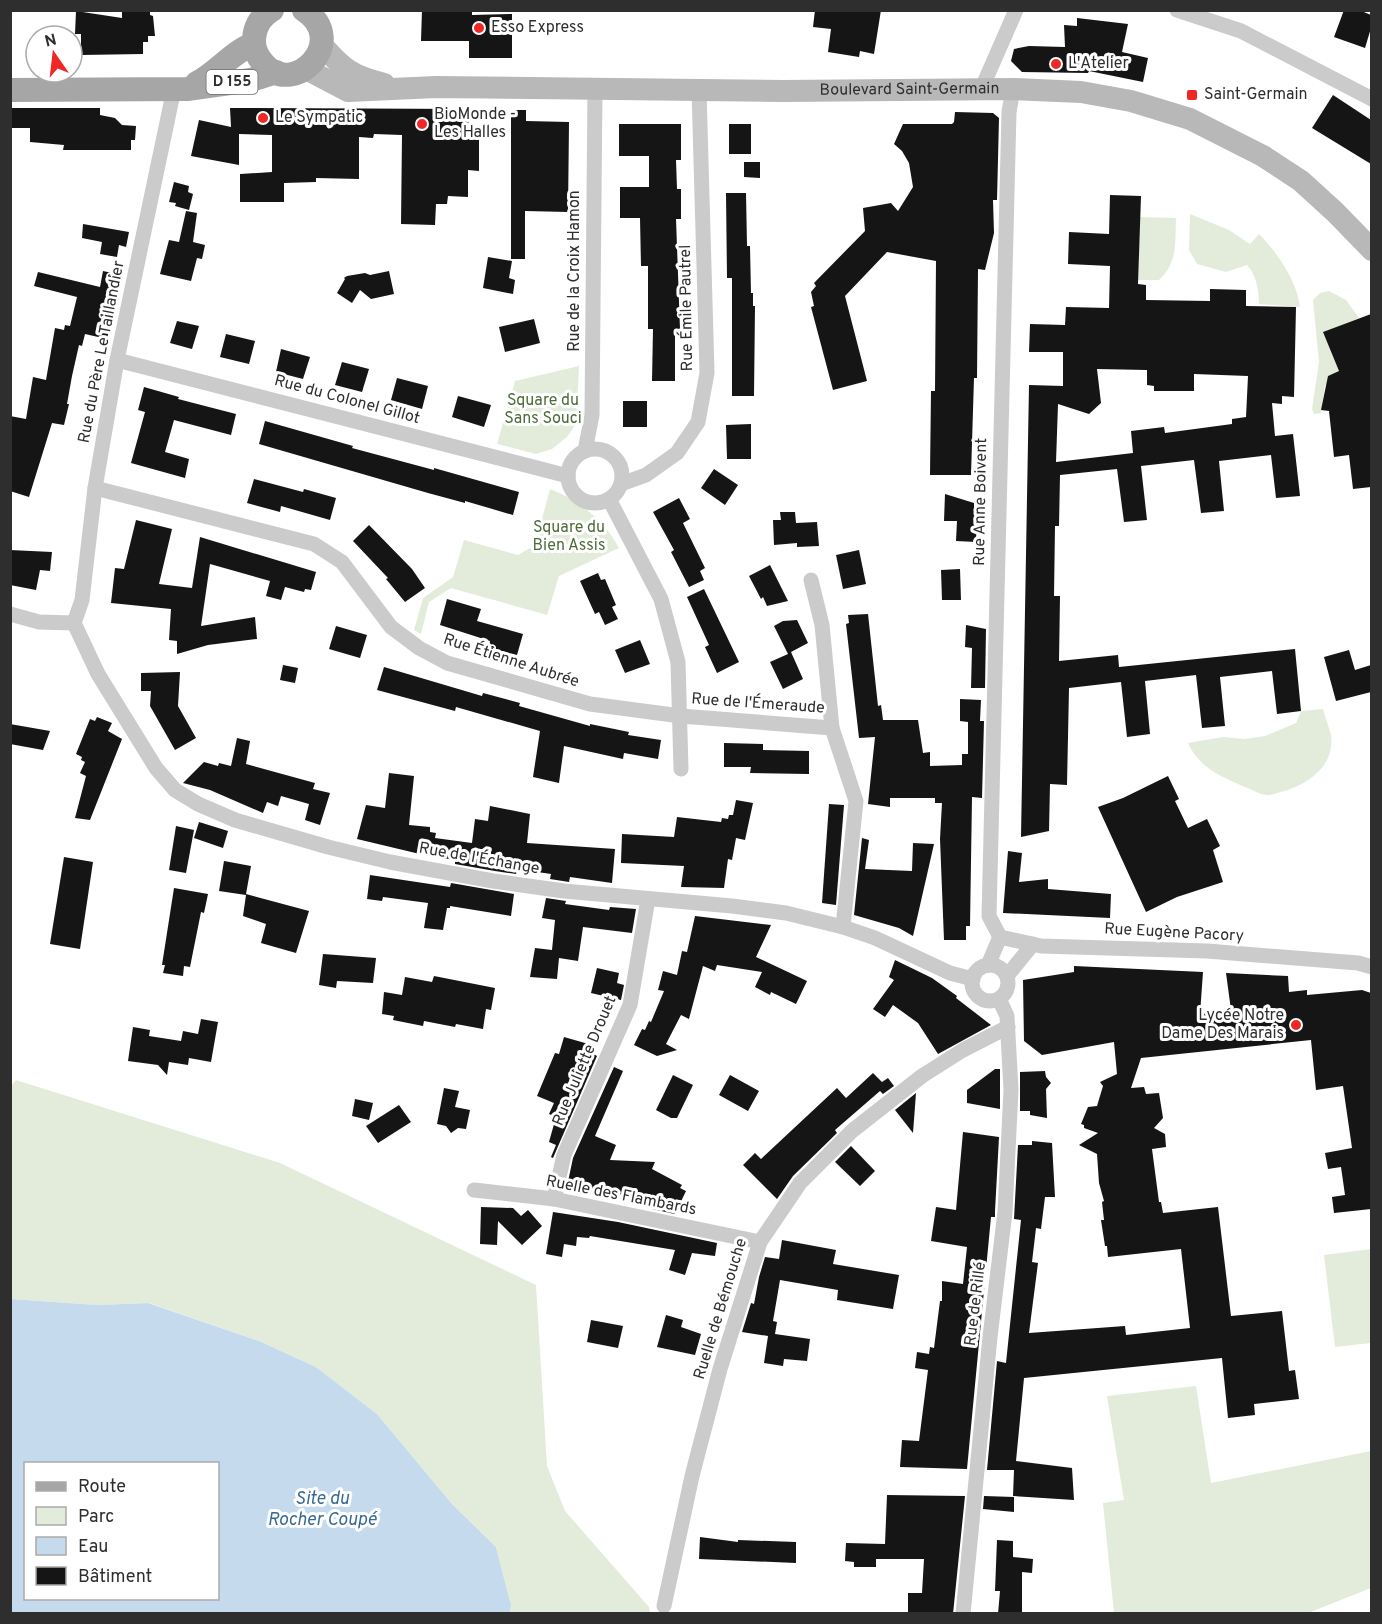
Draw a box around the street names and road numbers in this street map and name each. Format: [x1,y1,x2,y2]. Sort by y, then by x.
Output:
road number: D 155 [206,70,258,94]
street label: Boulevard Saint-Germain [819,79,999,101]
street label: Rue de la Croix Hamon [565,190,585,352]
street label: Rue Émile Pautrel [674,245,698,371]
street label: Rue du Père Le Taillandier [74,259,130,445]
street label: Rue du Colonel Gillot [272,371,422,429]
street label: Rue Anne Boivent [970,438,992,566]
street label: Rue Étienne Aubrée [441,628,582,692]
street label: Rue de l'Émeraude [691,687,825,719]
street label: Rue de l'Échange [417,837,541,879]
street label: Rue Eugène Pacory [1104,919,1244,947]
street label: Rue Juliette Drouet [549,993,621,1129]
street label: Ruelle des Flambards [544,1172,698,1220]
street label: Ruelle de Bémouche [690,1236,752,1382]
street label: Rue de Rillé [961,1261,991,1347]

